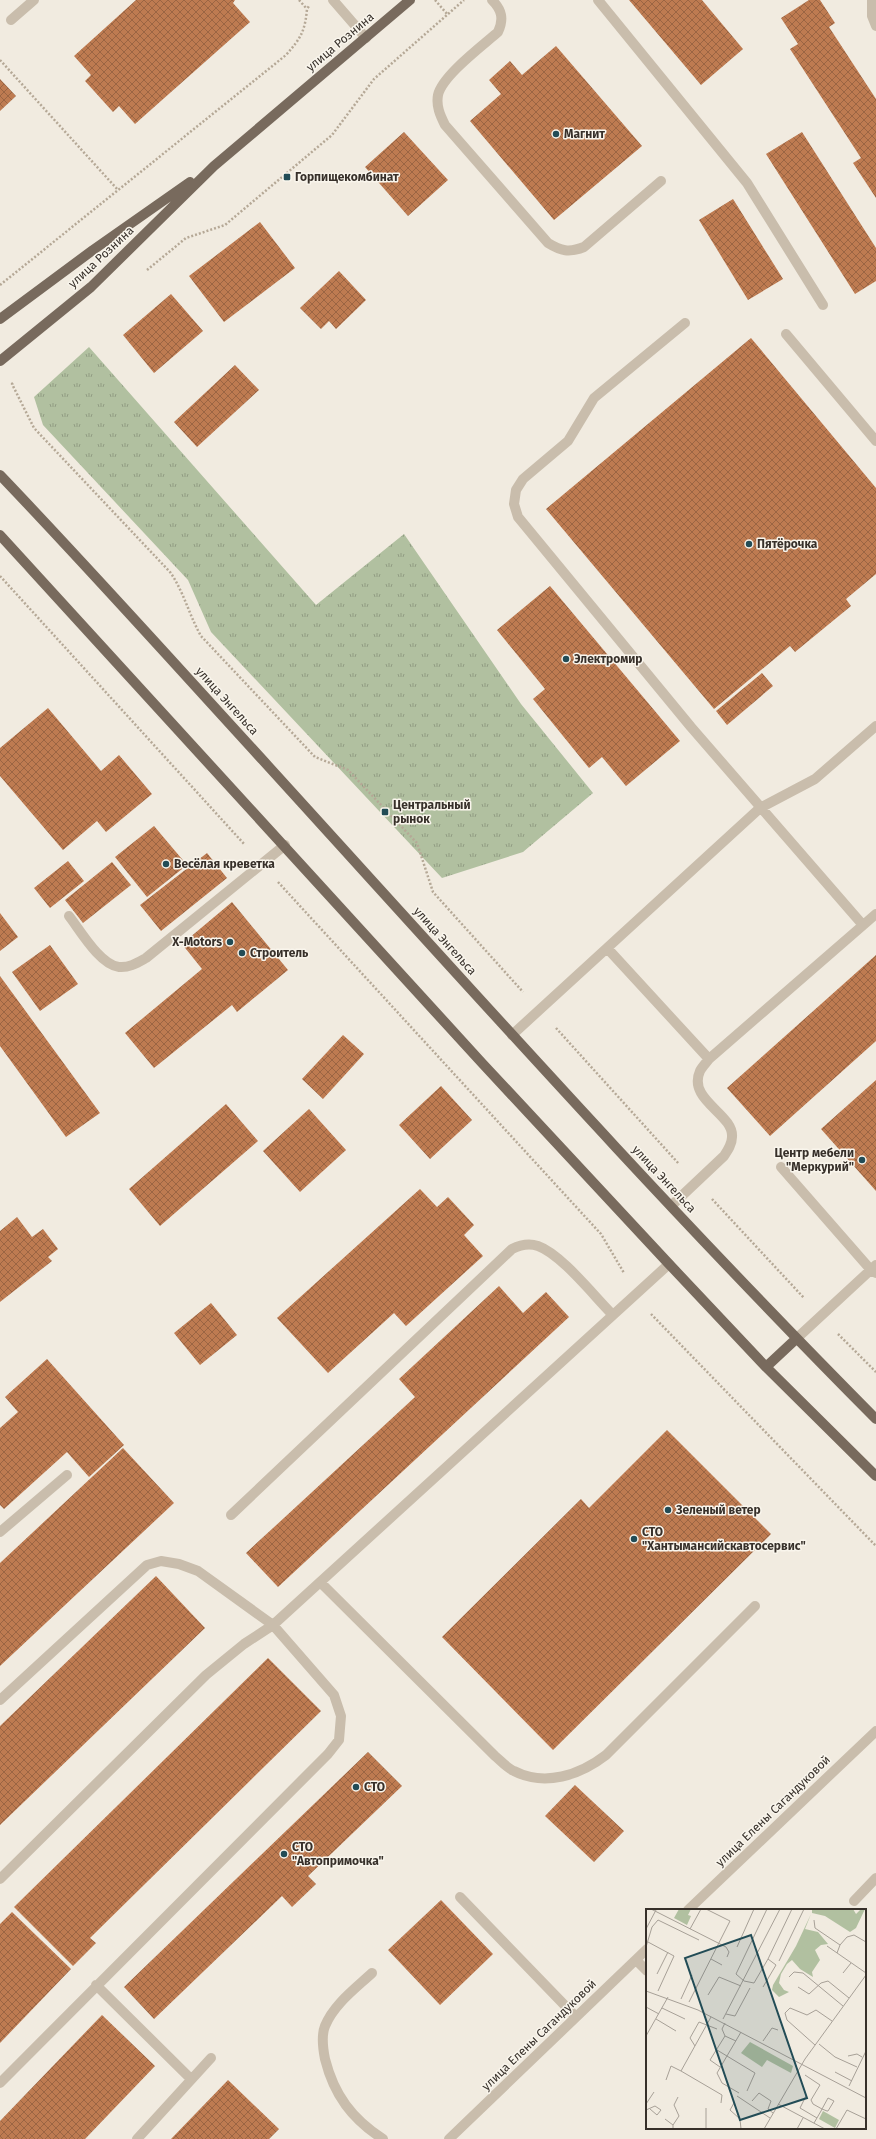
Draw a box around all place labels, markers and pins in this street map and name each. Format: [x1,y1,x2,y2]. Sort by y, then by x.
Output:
place label: Магнит [564,127,605,141]
marker: Магнит [551,129,561,139]
place label: Горпищекомбинат [295,170,399,184]
marker: Горпищекомбинат [282,172,292,182]
place label: Пятёрочка [757,537,818,551]
marker: Пятёрочка [744,539,754,549]
place label: Электромир [574,652,643,666]
marker: Электромир [561,654,571,664]
place label: Центральный рынок [393,798,471,826]
marker: Центральный рынок [380,807,390,817]
place label: Весёлая креветка [174,857,275,871]
marker: Весёлая креветка [161,859,171,869]
place label: X-Motors [171,935,222,949]
marker: X-Motors [225,937,235,947]
place label: Строитель [250,946,309,960]
marker: Строитель [237,948,247,958]
place label: Центр мебели "Меркурий" [774,1146,854,1174]
marker: Центр мебели "Меркурий" [857,1155,867,1165]
place label: Зеленый ветер [675,1503,761,1517]
marker: Зеленый ветер [663,1505,673,1515]
place label: СТО "Хантымансийскавтосервис" [642,1525,806,1553]
marker: СТО "Хантымансийскавтосервис" [629,1534,639,1544]
place label: СТО [364,1780,385,1794]
marker: СТО [351,1782,361,1792]
place label: СТО "Автопримочка" [292,1840,384,1868]
marker: СТО "Автопримочка" [279,1849,289,1859]

